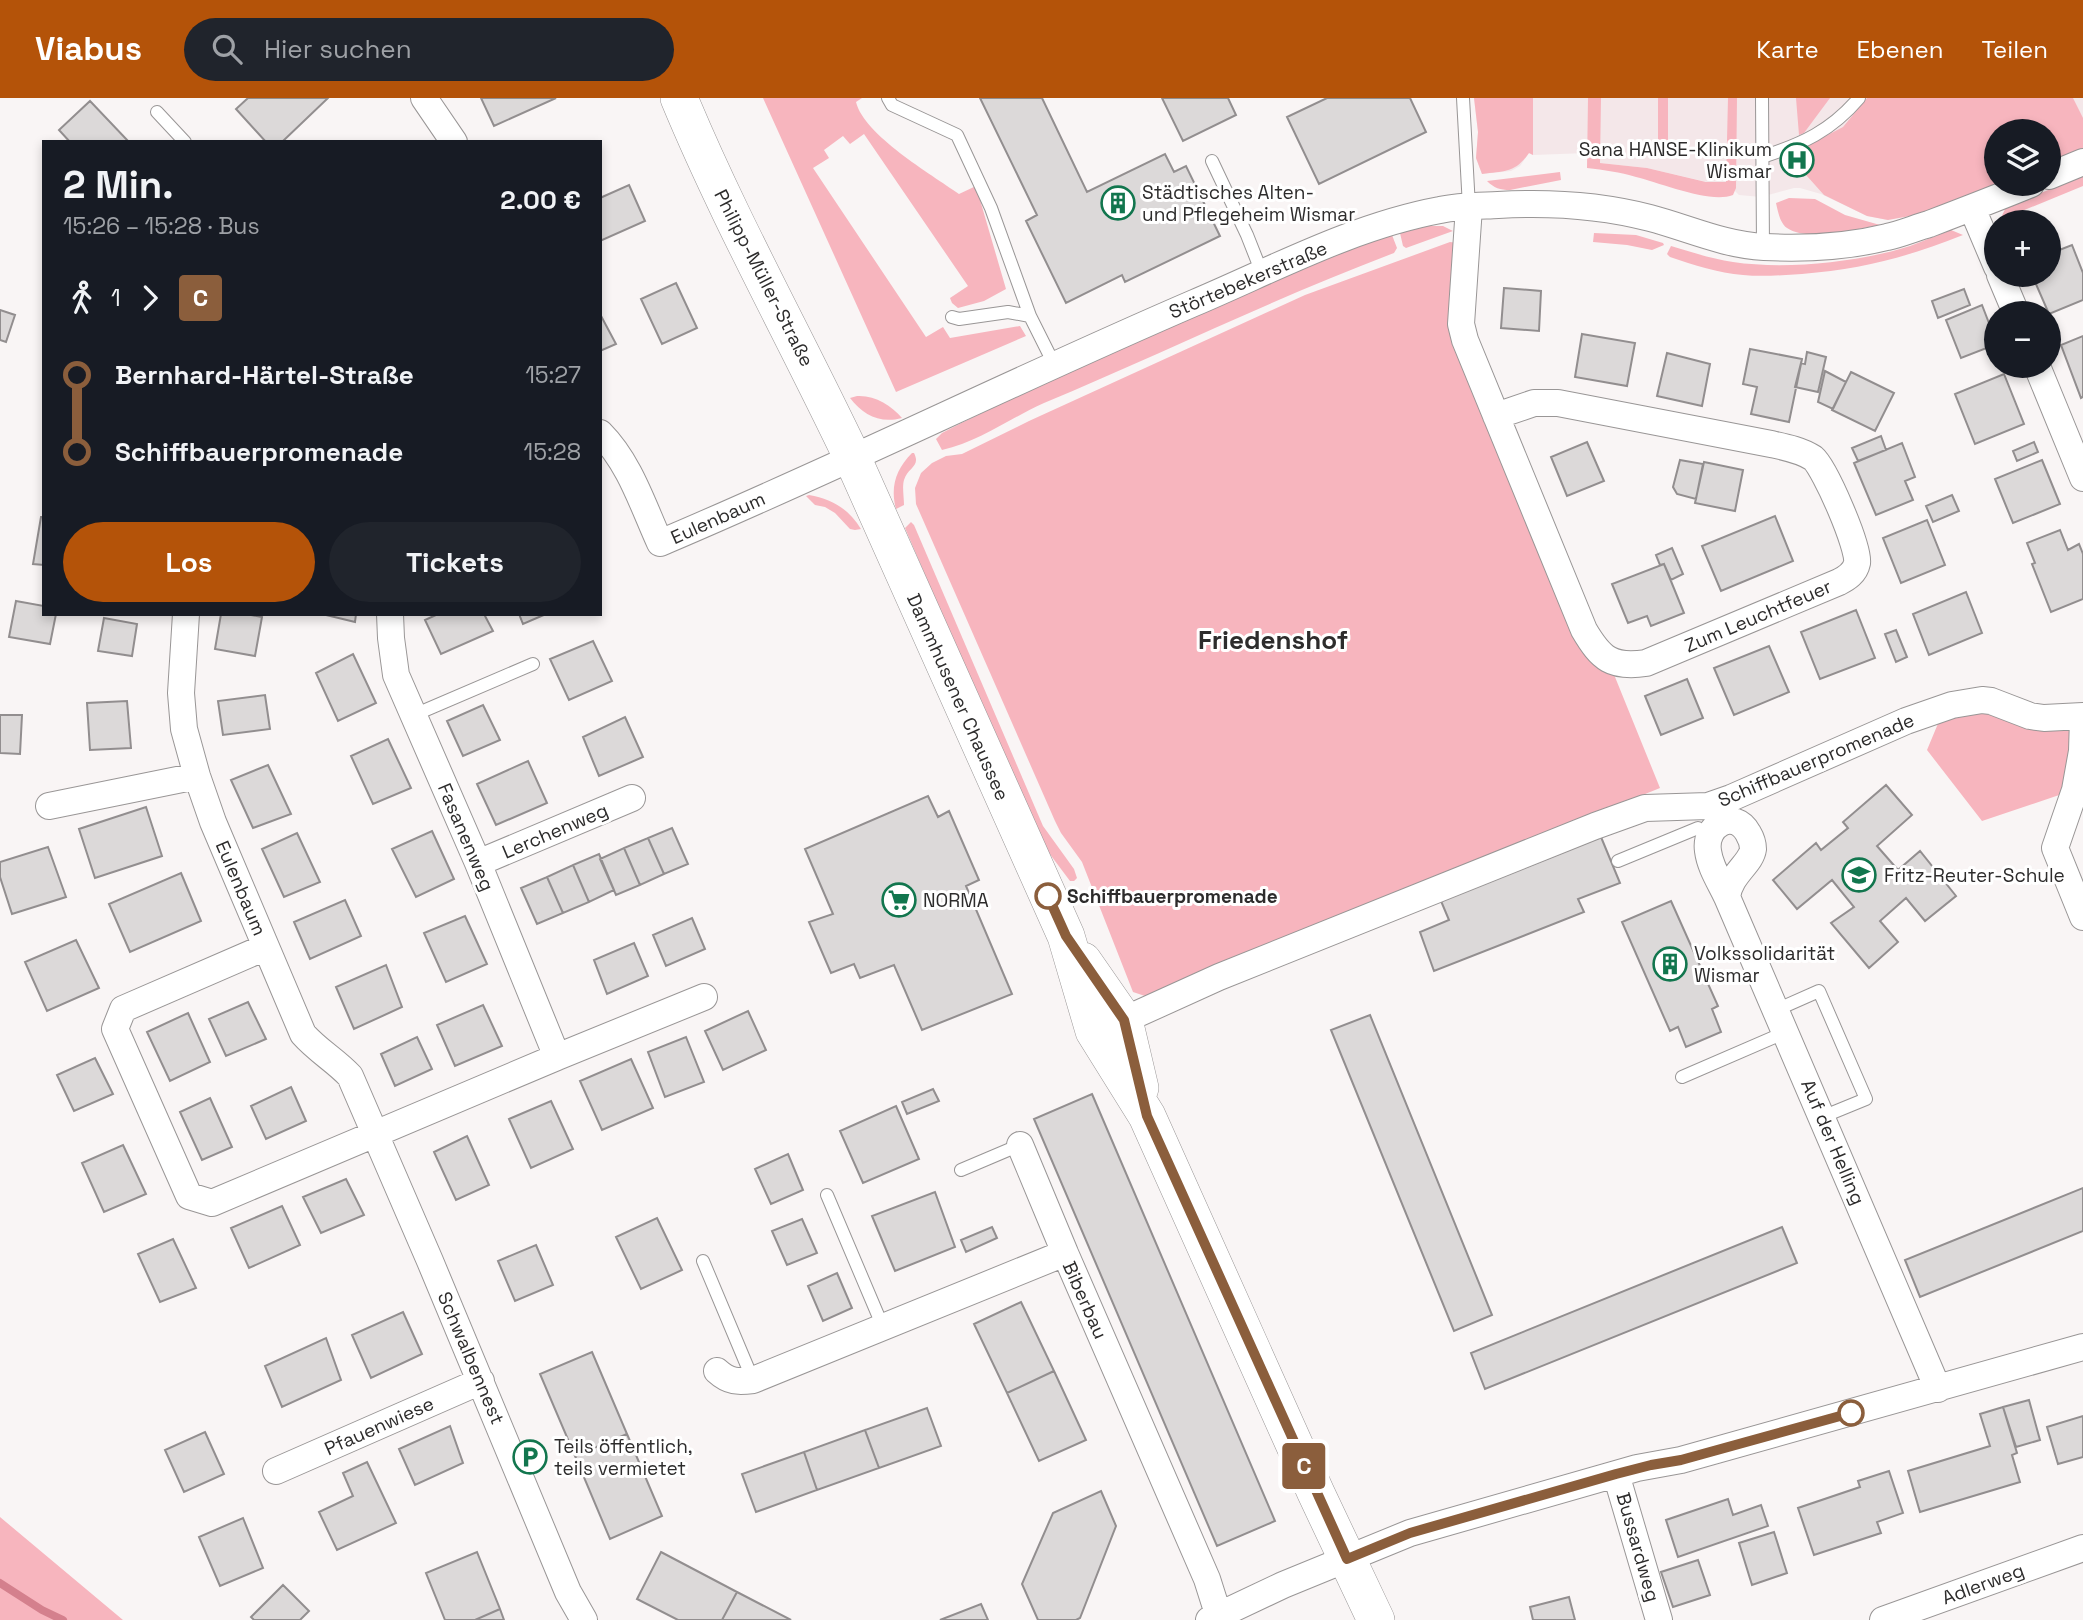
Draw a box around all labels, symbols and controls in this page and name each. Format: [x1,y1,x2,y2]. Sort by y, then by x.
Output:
search box [184,18,674,81]
text: Viabus [35,28,142,70]
icon: search [208,30,246,68]
text: Hier suchen [264,32,412,66]
text: Karte [1756,34,1819,65]
text: Ebenen [1857,34,1943,65]
text: Teilen [1981,34,2048,65]
map controls [1984,119,2061,378]
button: layers [1984,119,2061,196]
place label: Sana HANSE-Klinikum Wismar [1579,137,1772,184]
hospital icon: Sana HANSE-Klinikum Wismar [1778,141,1816,179]
text: 2 Min. [63,161,174,209]
place label: Städtisches Alten- und Pflegeheim Wismar [1142,180,1355,227]
text: 2.00 € [500,183,581,217]
building icon: Städtisches Alten- und Pflegeheim Wismar [1099,184,1137,222]
street label: Philipp-Müller-Straße [708,185,820,371]
button: + [1984,210,2061,287]
text: 15:26 – 15:28 · Bus [63,211,260,241]
street label: Störtebekerstraße [1165,235,1331,325]
icon: walk [63,279,101,317]
icon: forward [131,279,169,317]
text: C [193,282,208,313]
text: 1 [111,283,121,313]
button: − [1984,301,2061,378]
text: Bernhard-Härtel-Straße [115,358,414,392]
text: 15:27 [525,360,581,390]
text: Schiffbauerpromenade [115,435,403,469]
text: 15:28 [524,437,581,467]
street label: Eulenbaum [667,486,769,550]
button: Los [63,522,315,602]
button: Tickets [329,522,581,602]
street label: Zum Leuchtfeuer [1681,574,1835,658]
street label: Dammhusener Chaussee [901,589,1015,805]
district label: Friedenshof [1198,623,1348,657]
street label: Schiffbauerpromenade [1714,707,1918,813]
street label: Fasanenweg [432,779,500,895]
street label: Lerchenweg [498,797,612,865]
street label: Eulenbaum [210,837,272,939]
school or university icon: Fritz-Reuter-Schule [1840,856,1878,894]
place label: Fritz-Reuter-Schule [1884,863,2065,888]
supermarket icon: NORMA [880,881,918,919]
marker: Schiffbauerpromenade [1035,883,1061,909]
place label: Schiffbauerpromenade [1067,884,1278,909]
place label: NORMA [923,888,989,913]
place label: Volkssolidarität Wismar [1694,941,1835,988]
building icon: Volkssolidarität Wismar [1651,945,1689,983]
street label: Auf der Helling [1795,1075,1871,1209]
street label: Biberbau [1057,1257,1113,1343]
street label: Schwalbennest [432,1288,510,1428]
street label: Pfauenwiese [320,1391,438,1461]
unlabelled marker [1838,1400,1864,1426]
place label: Teils öffentlich, teils vermietet [554,1434,693,1481]
parking icon: Teils öffentlich, teils vermietet [511,1438,549,1476]
line badge: C [1281,1443,1327,1489]
text: C [1296,1450,1312,1481]
street label: Bussardweg [1610,1489,1666,1605]
street label: Adlerweg [1938,1558,2028,1610]

